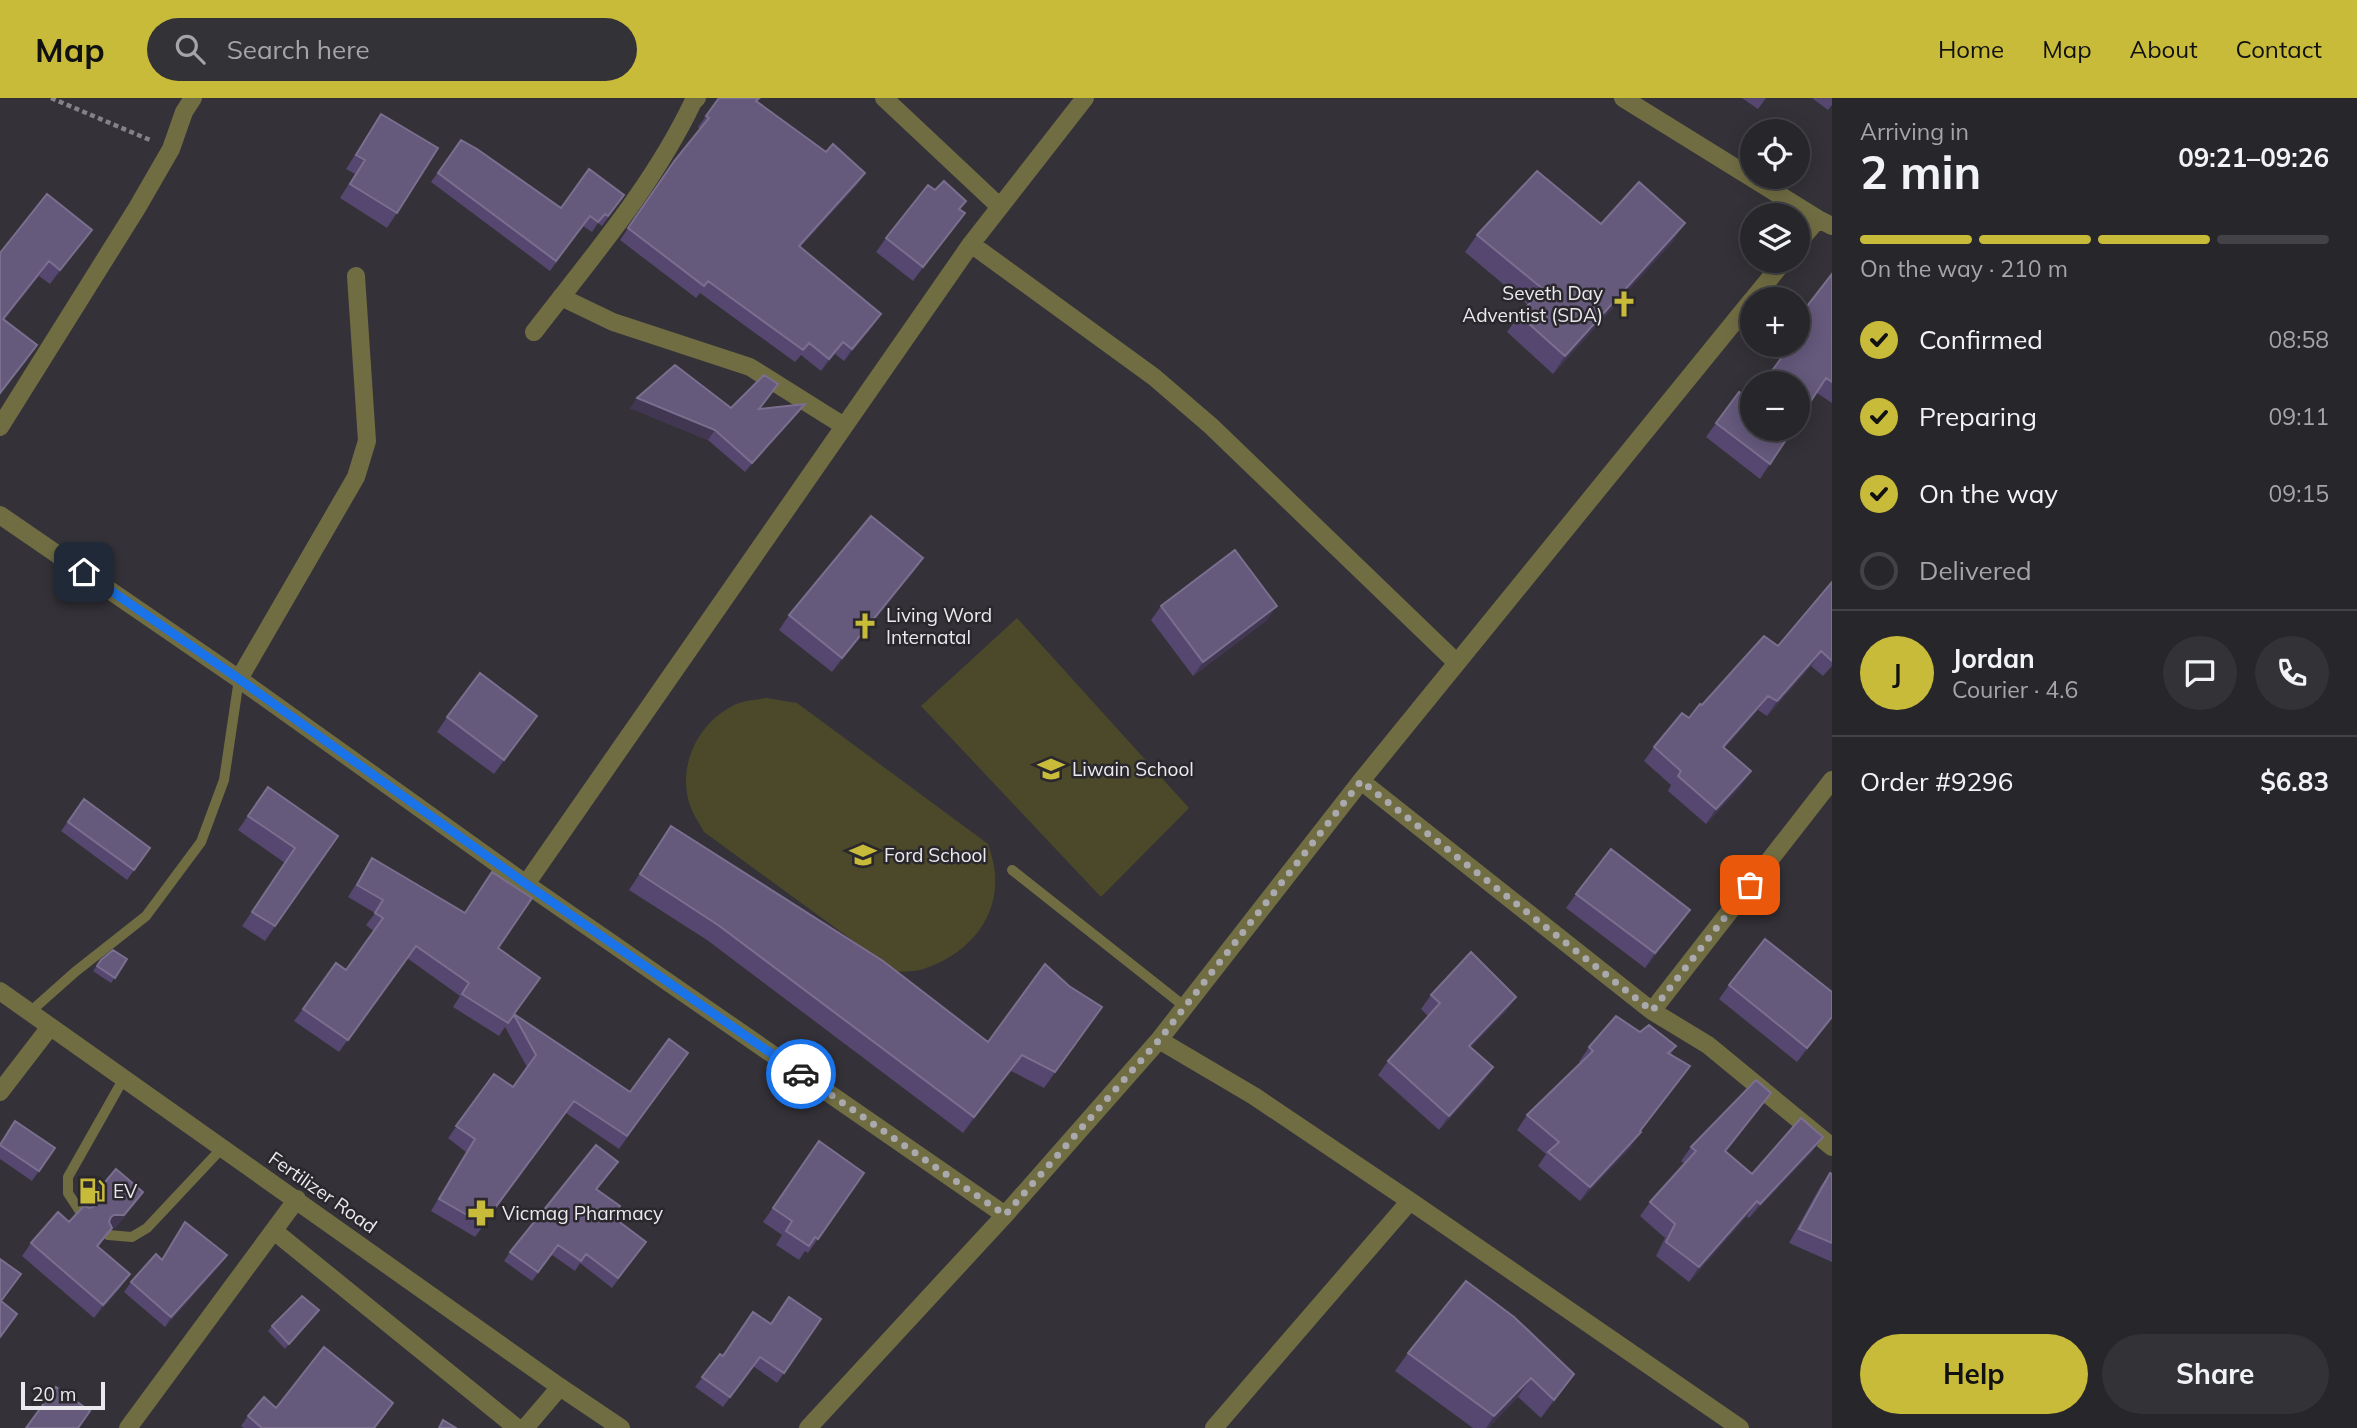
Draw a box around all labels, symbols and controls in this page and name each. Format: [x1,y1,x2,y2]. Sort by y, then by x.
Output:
search box [147,18,637,81]
text: Map [35,29,105,70]
icon: search [171,30,209,68]
text: Search here [227,33,370,66]
text: Home [1938,34,2004,64]
text: Map [2042,34,2092,64]
text: About [2130,34,2198,64]
text: Contact [2236,34,2322,64]
text: Arriving in [1860,117,1969,146]
map controls [1740,119,1810,441]
button: locate [1740,119,1810,189]
text: 09:21–09:26 [2178,141,2329,174]
text: 2 min [1860,143,1981,201]
button: layers [1740,203,1810,273]
text: On the way · 210 m [1860,254,2068,283]
place label: Seveth Day Adventist (SDA) [1462,281,1603,327]
button: + [1740,287,1810,357]
church icon: Seveth Day Adventist (SDA) [1609,289,1639,319]
icon: check [1860,321,1898,359]
text: Confirmed [1919,323,2043,356]
text: 08:58 [2269,325,2329,354]
button: − [1740,371,1810,441]
icon: check [1860,398,1898,436]
text: Preparing [1919,400,2037,433]
text: 09:11 [2269,402,2329,431]
icon: check [1860,475,1898,513]
text: On the way [1919,477,2058,510]
text: 09:15 [2269,479,2329,508]
pin [54,542,114,602]
icon: home [65,553,103,591]
text: Delivered [1919,554,2032,587]
place label: Living Word Internatal [886,603,992,649]
church icon: Living Word Internatal [850,611,880,641]
button: chat [2163,636,2237,710]
button: phone [2255,636,2329,710]
text: Jordan [1952,642,2035,675]
text: J [1892,657,1902,690]
text: Courier · 4.6 [1952,675,2078,704]
school or university icon: Liwain School [1036,754,1066,784]
place label: Liwain School [1072,757,1194,781]
text: Order #9296 [1860,765,2013,798]
text: $6.83 [2260,765,2329,798]
school or university icon: Ford School [848,840,878,870]
place label: Ford School [884,843,987,867]
pin [1720,855,1780,915]
icon: bag [1731,866,1769,904]
courier [766,1039,836,1109]
icon: car [782,1055,820,1093]
street label: Fertilizer Road [264,1146,382,1238]
fuel station icon: EV [77,1176,107,1206]
place label: EV [113,1179,138,1203]
pharmacy icon: Vicmag Pharmacy [466,1198,496,1228]
place label: Vicmag Pharmacy [502,1201,663,1225]
button: Help [1860,1334,2088,1414]
button: Share [2102,1334,2329,1414]
scale bar [21,1379,105,1411]
text: 20 m [32,1382,76,1406]

